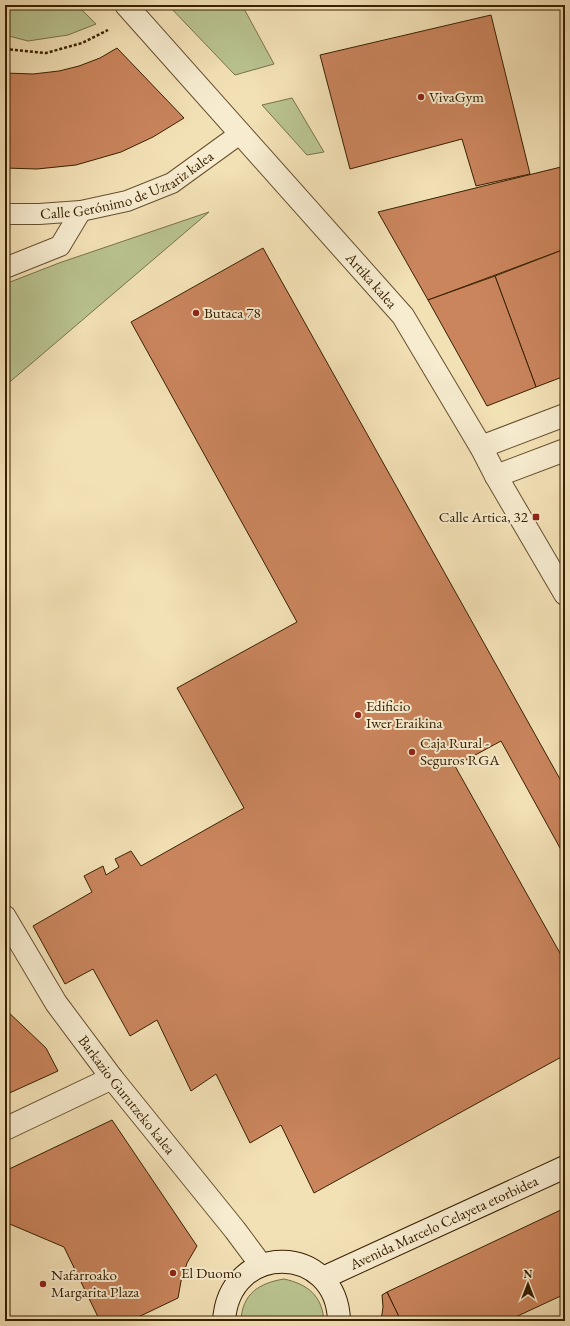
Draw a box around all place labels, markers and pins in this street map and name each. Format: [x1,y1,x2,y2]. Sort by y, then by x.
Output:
place label: VivaGym [429,87,484,106]
marker: VivaGym [416,92,426,102]
place label: Butaca 78 [204,303,261,322]
marker: Butaca 78 [191,308,201,318]
place label: Calle Artica, 32 [439,507,529,526]
marker: Calle Artica, 32 [531,512,541,522]
place label: Edificio Iwer Eraikina [366,696,443,732]
marker: Edificio Iwer Eraikina [353,710,363,720]
place label: Caja Rural - Seguros RGA [420,733,500,769]
marker: Caja Rural - Seguros RGA [407,747,417,757]
place label: El Duomo [181,1263,242,1282]
place label: Nafarroako Margarita Plaza [51,1265,139,1301]
marker: El Duomo [168,1268,178,1278]
marker: Nafarroako Margarita Plaza [38,1279,48,1289]

